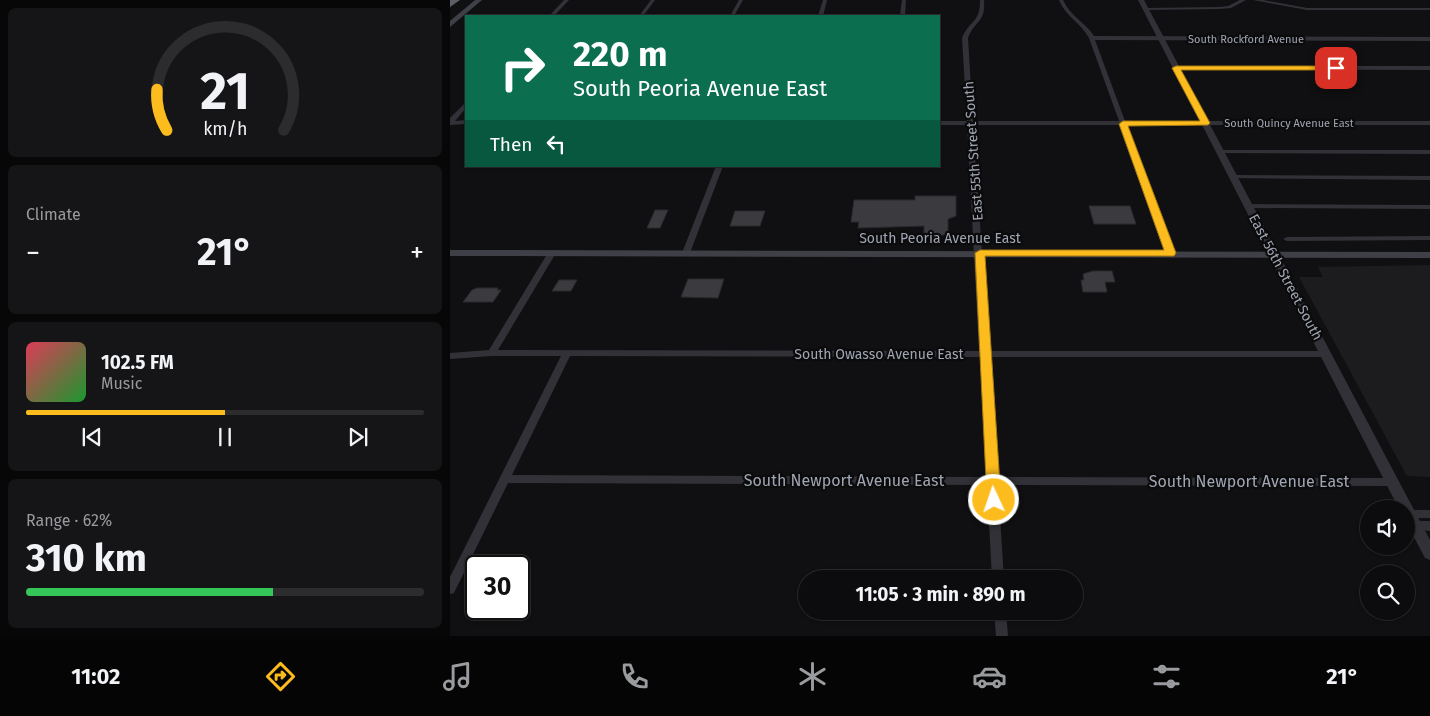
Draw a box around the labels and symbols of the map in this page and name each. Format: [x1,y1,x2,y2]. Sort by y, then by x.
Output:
street label: South Rockford Avenue [1188,33,1304,46]
pin [1315,47,1357,89]
street label: East 55th Street South [960,81,987,221]
street label: South Quincy Avenue East [1224,117,1354,130]
street label: East 56th Street South [1245,211,1326,343]
street label: South Peoria Avenue East [859,230,1022,247]
street label: South Owasso Avenue East [794,346,965,363]
street label: South Newport Avenue East [744,471,944,490]
street label: South Newport Avenue East [1149,472,1349,491]
position arrow [967,473,1019,525]
speed limit sign: 30 [465,555,530,620]

